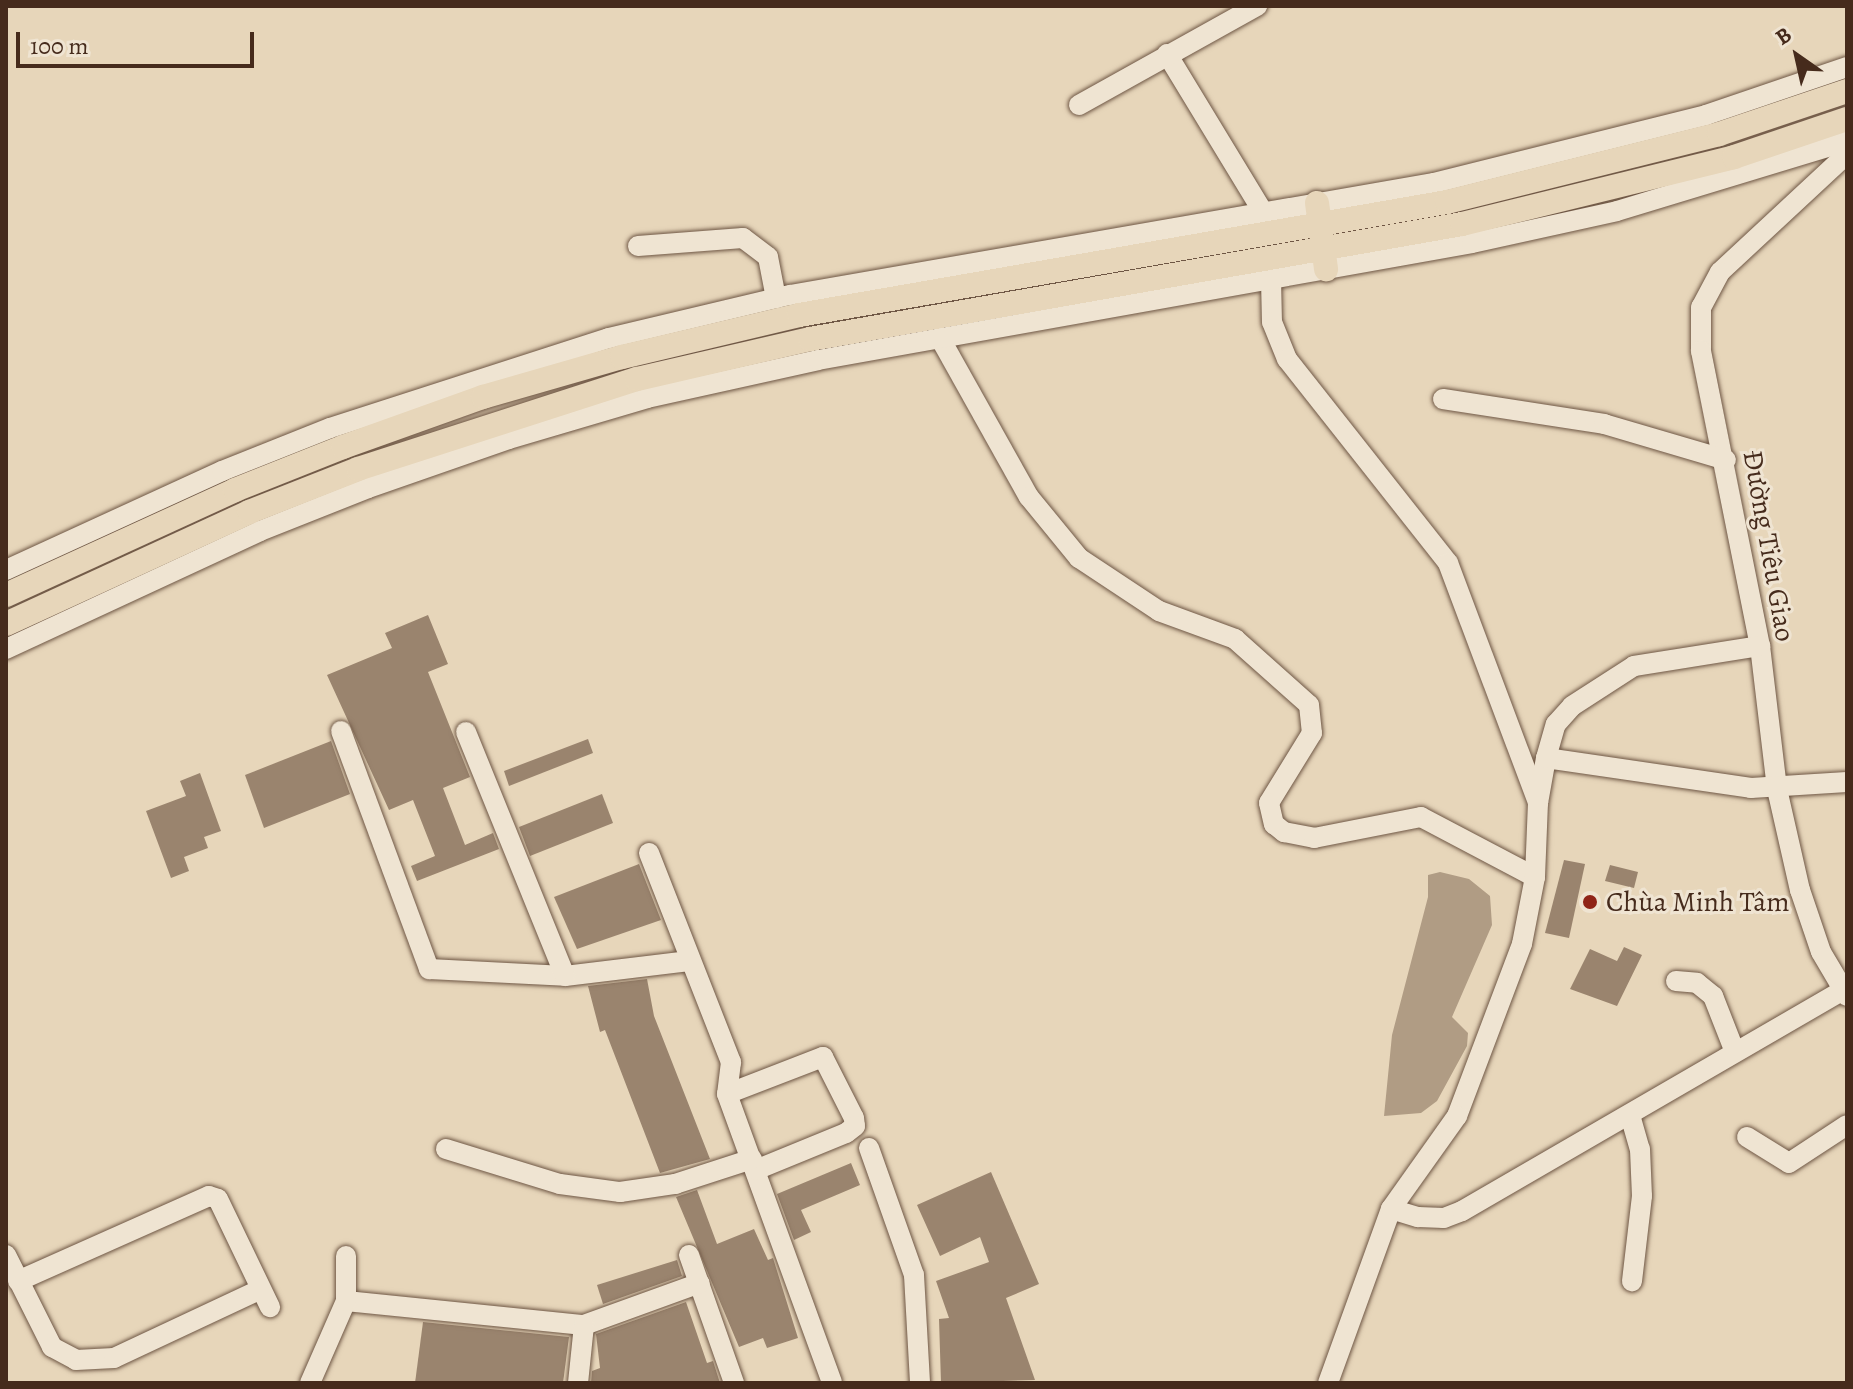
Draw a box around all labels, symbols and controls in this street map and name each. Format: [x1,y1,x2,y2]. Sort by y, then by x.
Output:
scale bar [20,16,258,66]
north arrow [1757,16,1837,96]
text: B [1769,20,1798,52]
text: 100 m [30,30,89,62]
street label: Đường Tiêu Giao [1736,448,1802,644]
place label: Chùa Minh Tâm [1606,885,1790,919]
marker: Chùa Minh Tâm [1581,893,1599,911]

